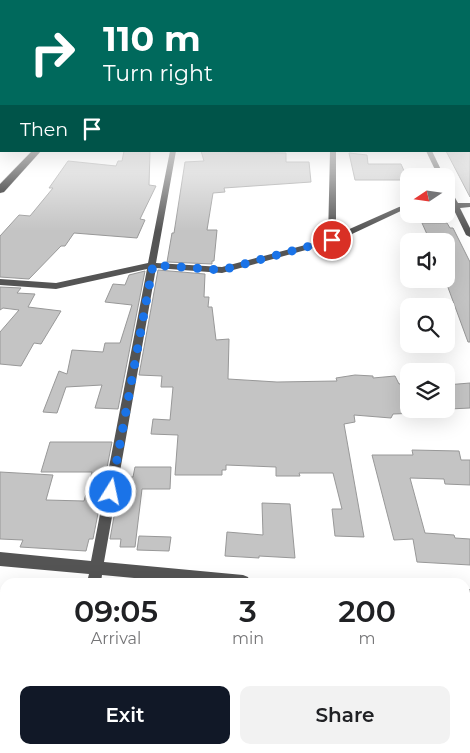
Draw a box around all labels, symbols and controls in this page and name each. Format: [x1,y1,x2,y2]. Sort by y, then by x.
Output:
text: 110 m [103,17,201,60]
icon: right [20,20,85,85]
text: Turn right [103,60,213,87]
icon: arrive [78,115,106,143]
text: Then [20,118,68,141]
north arrow [400,168,455,222]
map controls [400,168,455,418]
pin [311,219,353,261]
icon: arrive [318,226,346,254]
button: sound [400,233,455,288]
button: search [400,298,455,353]
button: layers [400,363,455,418]
position arrow [84,465,136,517]
text: 09:05 [74,593,158,630]
text: 3 [239,593,257,630]
text: 200 [338,593,396,630]
text: Arrival [91,629,141,648]
text: min [232,629,264,648]
text: m [359,629,376,648]
button: Exit [20,686,230,744]
button: Share [240,686,450,744]

